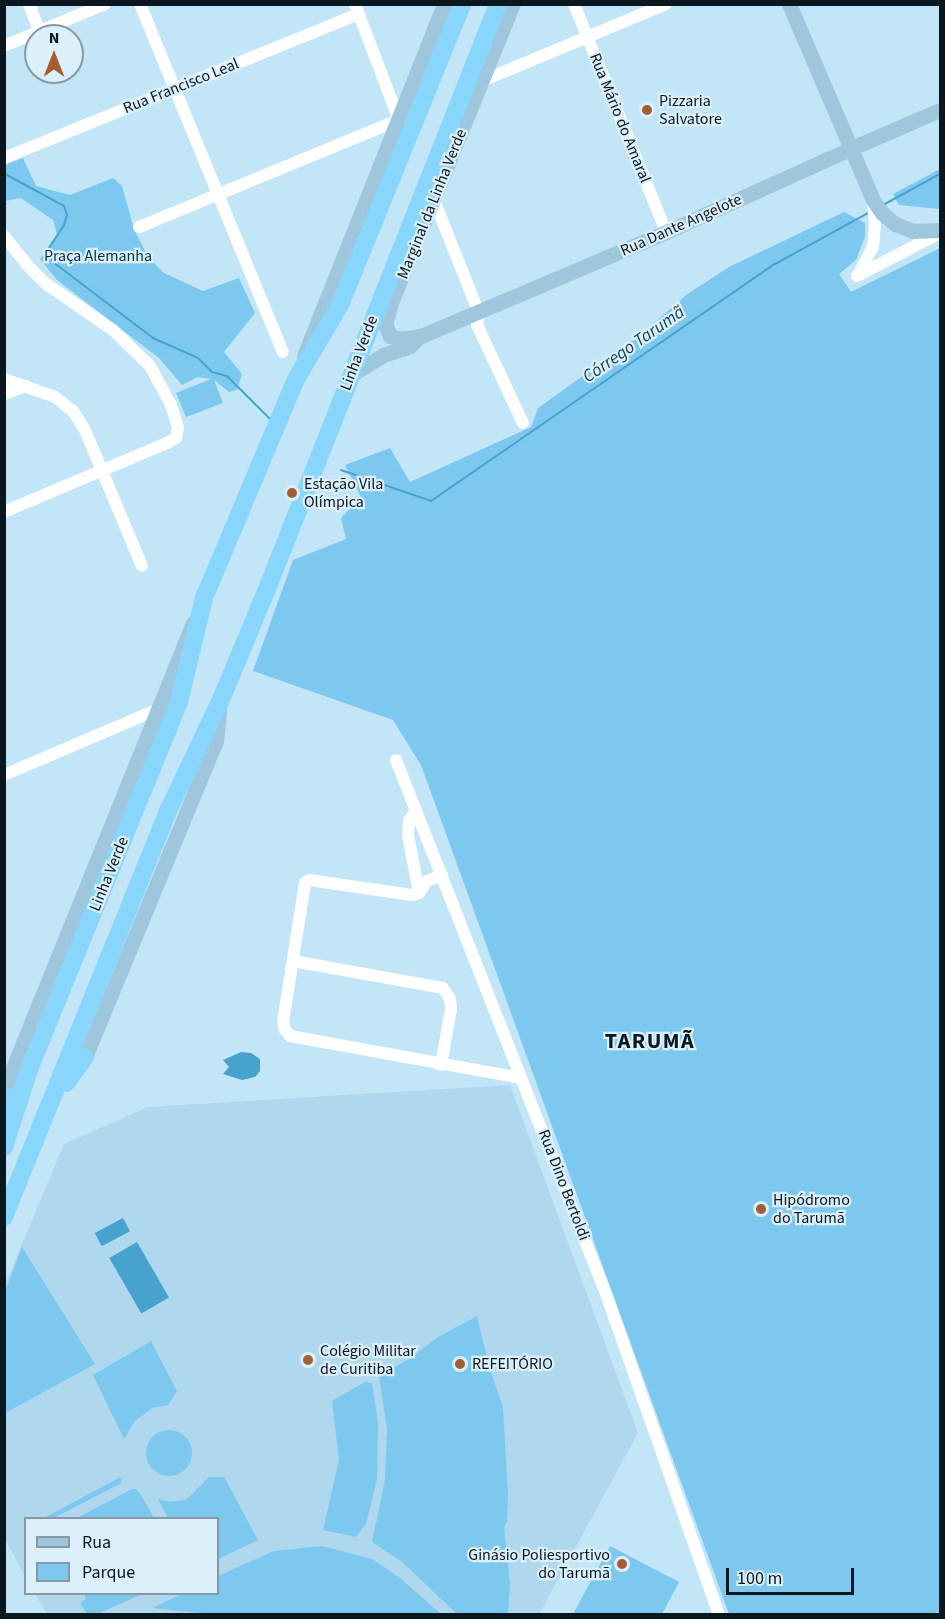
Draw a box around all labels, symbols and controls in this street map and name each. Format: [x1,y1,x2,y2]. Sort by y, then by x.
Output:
north arrow [24,24,84,84]
text: N [49,27,59,49]
street label: Rua Mário do Amaral [585,50,655,186]
street label: Rua Francisco Leal [120,54,242,118]
place label: Pizzaria Salvatore [659,91,722,129]
marker: Pizzaria Salvatore [640,103,654,117]
street label: Marginal da Linha Verde [393,126,471,282]
street label: Rua Dante Angelote [617,190,745,260]
park label: Praça Alemanha [44,246,152,266]
water label: Córrego Tarumã [579,302,689,388]
street label: Linha Verde [336,313,382,393]
place label: Estação Vila Olímpica [304,474,383,512]
marker: Estação Vila Olímpica [285,486,299,500]
street label: Linha Verde [85,834,133,914]
district label: TARUMÃ [605,1029,695,1055]
street label: Rua Dino Bertoldi [534,1127,594,1243]
place label: Hipódromo do Tarumã [773,1190,850,1228]
marker: Hipódromo do Tarumã [754,1202,768,1216]
place label: Colégio Militar de Curitiba [320,1341,416,1379]
marker: Colégio Militar de Curitiba [301,1353,315,1367]
place label: REFEITÓRIO [472,1354,553,1374]
marker: REFEITÓRIO [453,1357,467,1371]
legend [24,1517,219,1595]
text: Rua [82,1530,111,1555]
place label: Ginásio Poliesportivo do Tarumã [468,1545,610,1583]
scale bar [729,1556,856,1594]
marker: Ginásio Poliesportivo do Tarumã [615,1557,629,1571]
text: Parque [82,1560,135,1585]
text: 100 m [737,1566,782,1591]

